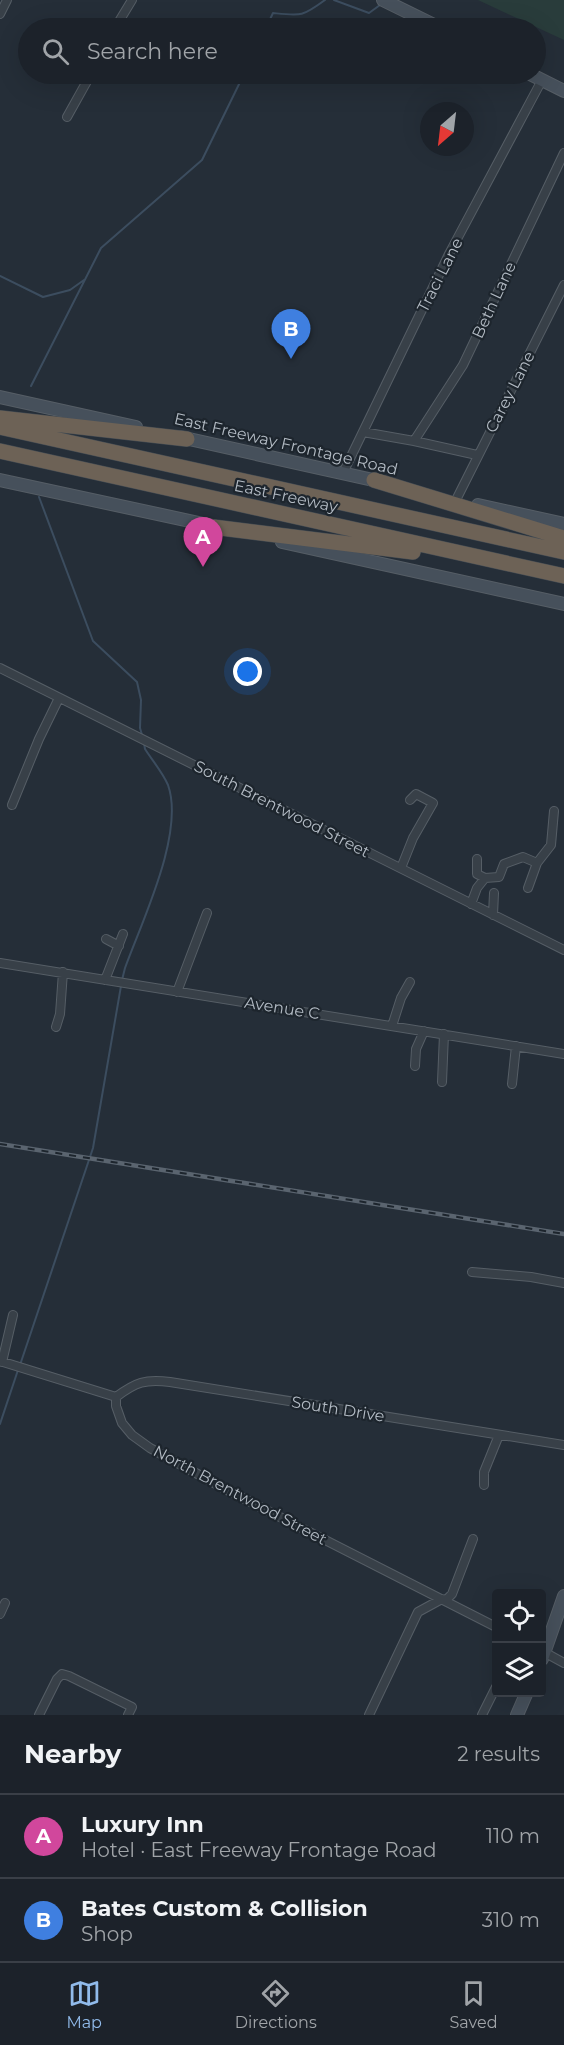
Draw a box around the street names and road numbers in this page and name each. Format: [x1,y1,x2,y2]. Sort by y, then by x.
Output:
street label: Traci Lane [413,235,467,315]
street label: Beth Lane [468,259,520,341]
street label: Carey Lane [481,348,539,436]
street label: East Freeway Frontage Road [172,409,400,479]
street label: East Freeway [232,476,340,516]
street label: South Brentwood Street [191,756,373,862]
street label: Avenue C [243,993,321,1023]
street label: South Drive [290,1392,386,1426]
street label: North Brentwood Street [150,1441,330,1549]

